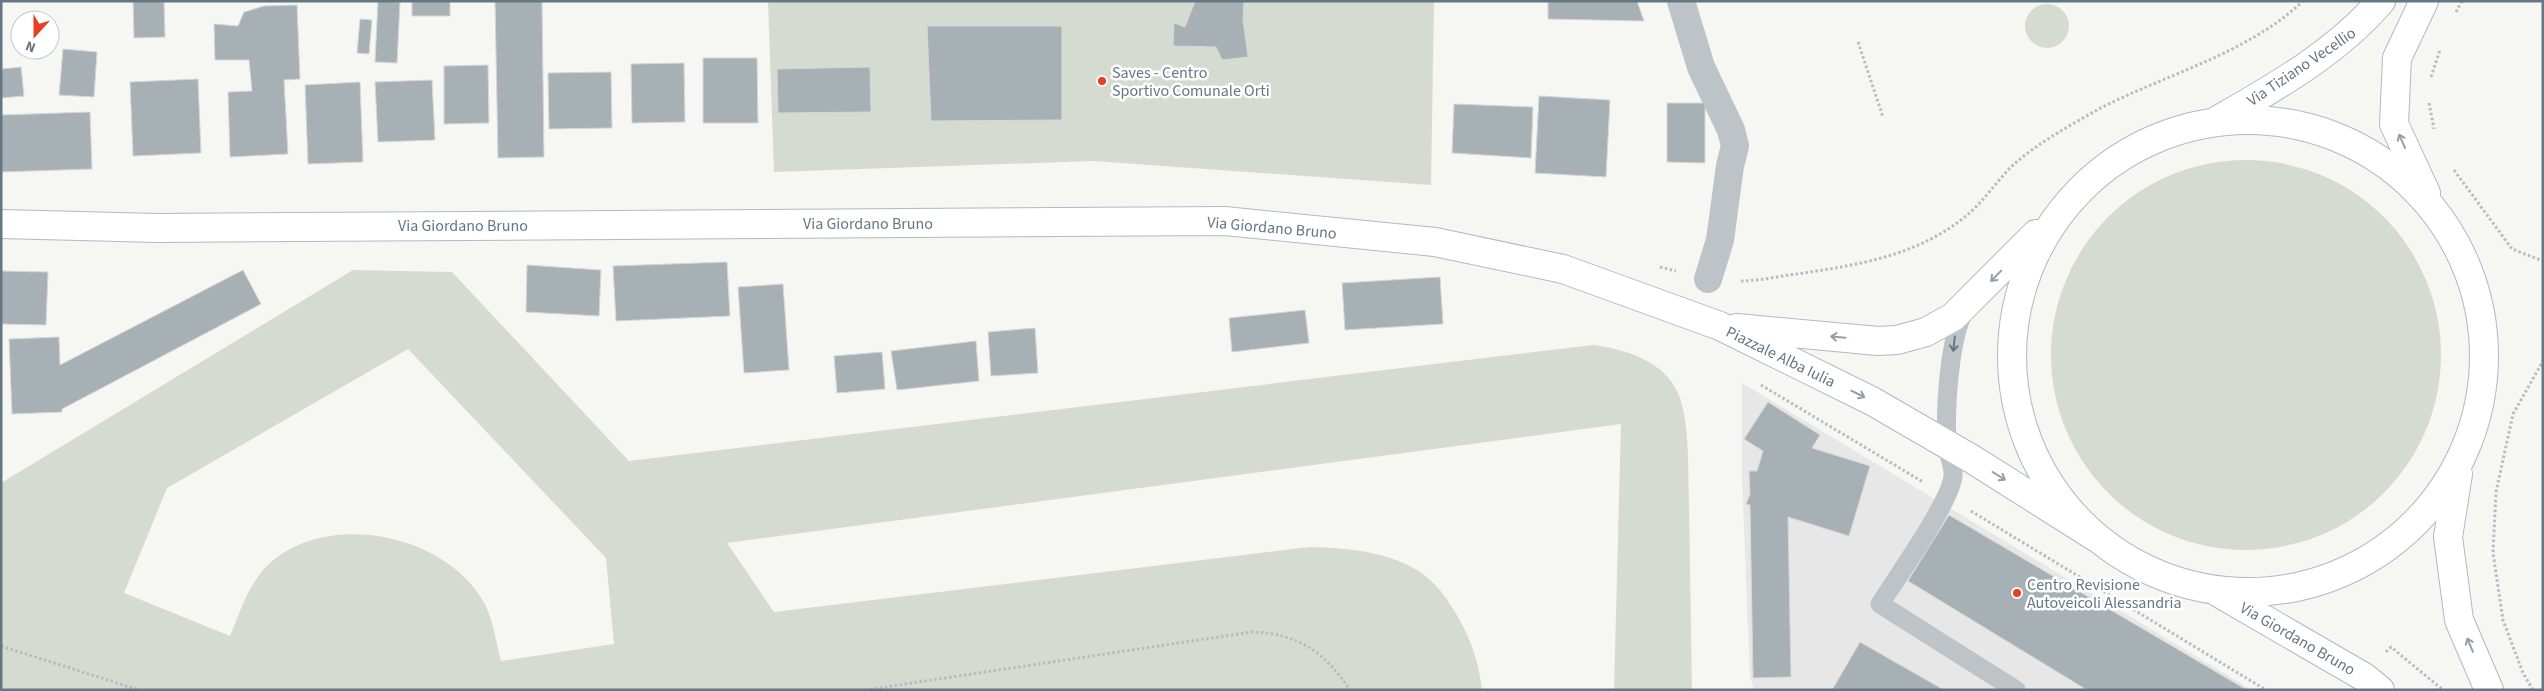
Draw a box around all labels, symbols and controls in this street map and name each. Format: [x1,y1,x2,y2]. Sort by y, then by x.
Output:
north arrow [10,10,60,60]
street label: Via Tiziano Vecellio [2243,22,2360,111]
text: N [23,35,39,57]
place label: Saves - Centro Sportivo Comunale Orti [1112,62,1270,102]
marker: Saves - Centro Sportivo Comunale Orti [1096,75,1108,87]
one-way arrow [2397,134,2407,149]
street label: Via Giordano Bruno [1206,211,1338,245]
street label: Via Giordano Bruno [803,213,933,235]
street label: Via Giordano Bruno [398,215,528,237]
one-way arrow [1990,269,2002,282]
street label: Piazzale Alba Iulia [1722,321,1839,393]
one-way arrow [1830,332,1846,342]
one-way arrow [1949,336,1959,352]
one-way arrow [1850,390,1865,399]
one-way arrow [1991,471,2005,481]
place label: Centro Revisione Autoveicoli Alessandria [2027,574,2182,614]
marker: Centro Revisione Autoveicoli Alessandria [2011,587,2023,599]
street label: Via Giordano Bruno [2236,597,2359,681]
one-way arrow [2464,638,2474,653]

